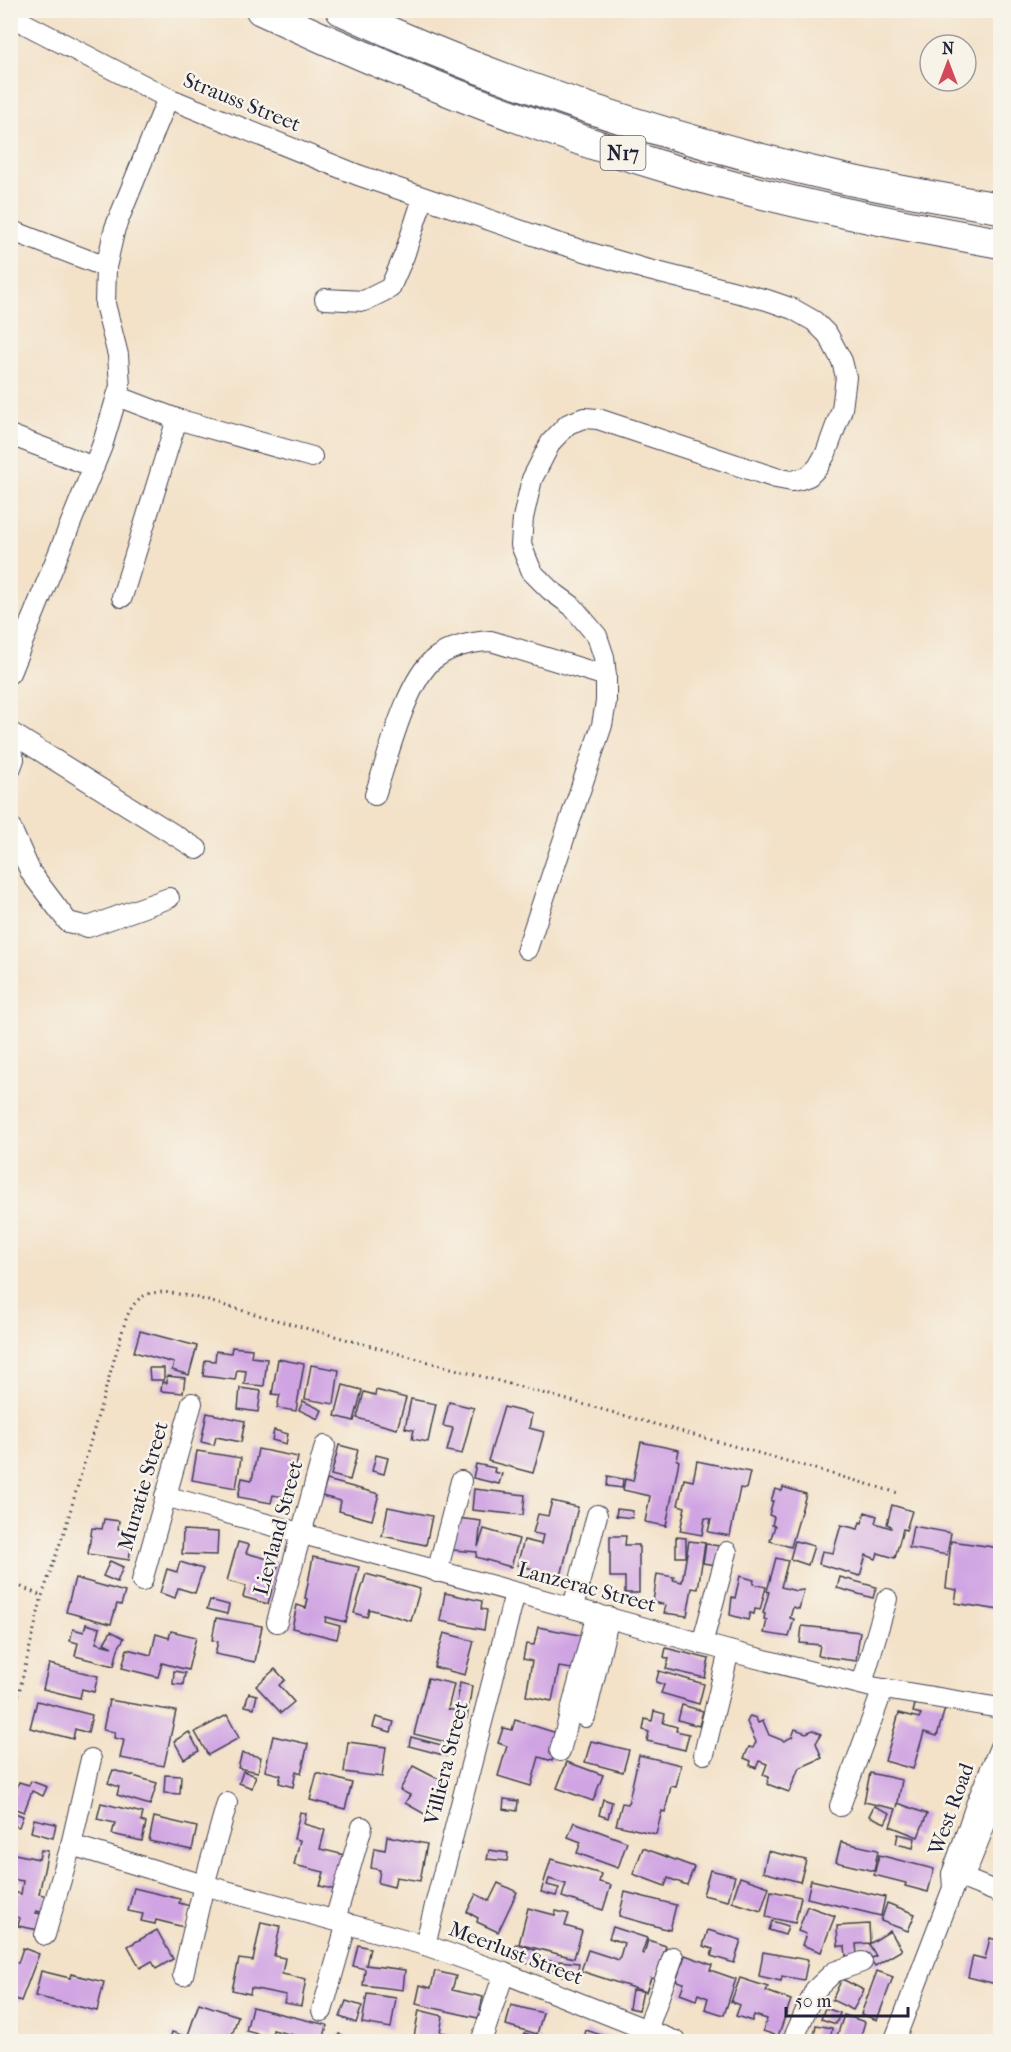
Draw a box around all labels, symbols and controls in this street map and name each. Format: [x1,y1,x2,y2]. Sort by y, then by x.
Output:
north arrow [918,33,978,93]
text: N [942,39,955,58]
street label: Strauss Street [180,68,305,137]
road number: N17 [600,136,646,170]
street label: Muratie Street [113,1418,173,1553]
street label: Lievland Street [249,1458,308,1598]
street label: Lanzerac Street [515,1557,659,1617]
street label: Villiera Street [419,1698,473,1828]
street label: West Road [923,1759,979,1859]
street label: Meerlust Street [446,1916,587,1990]
scale bar [786,1980,908,2018]
text: 50 m [795,1991,832,2012]

